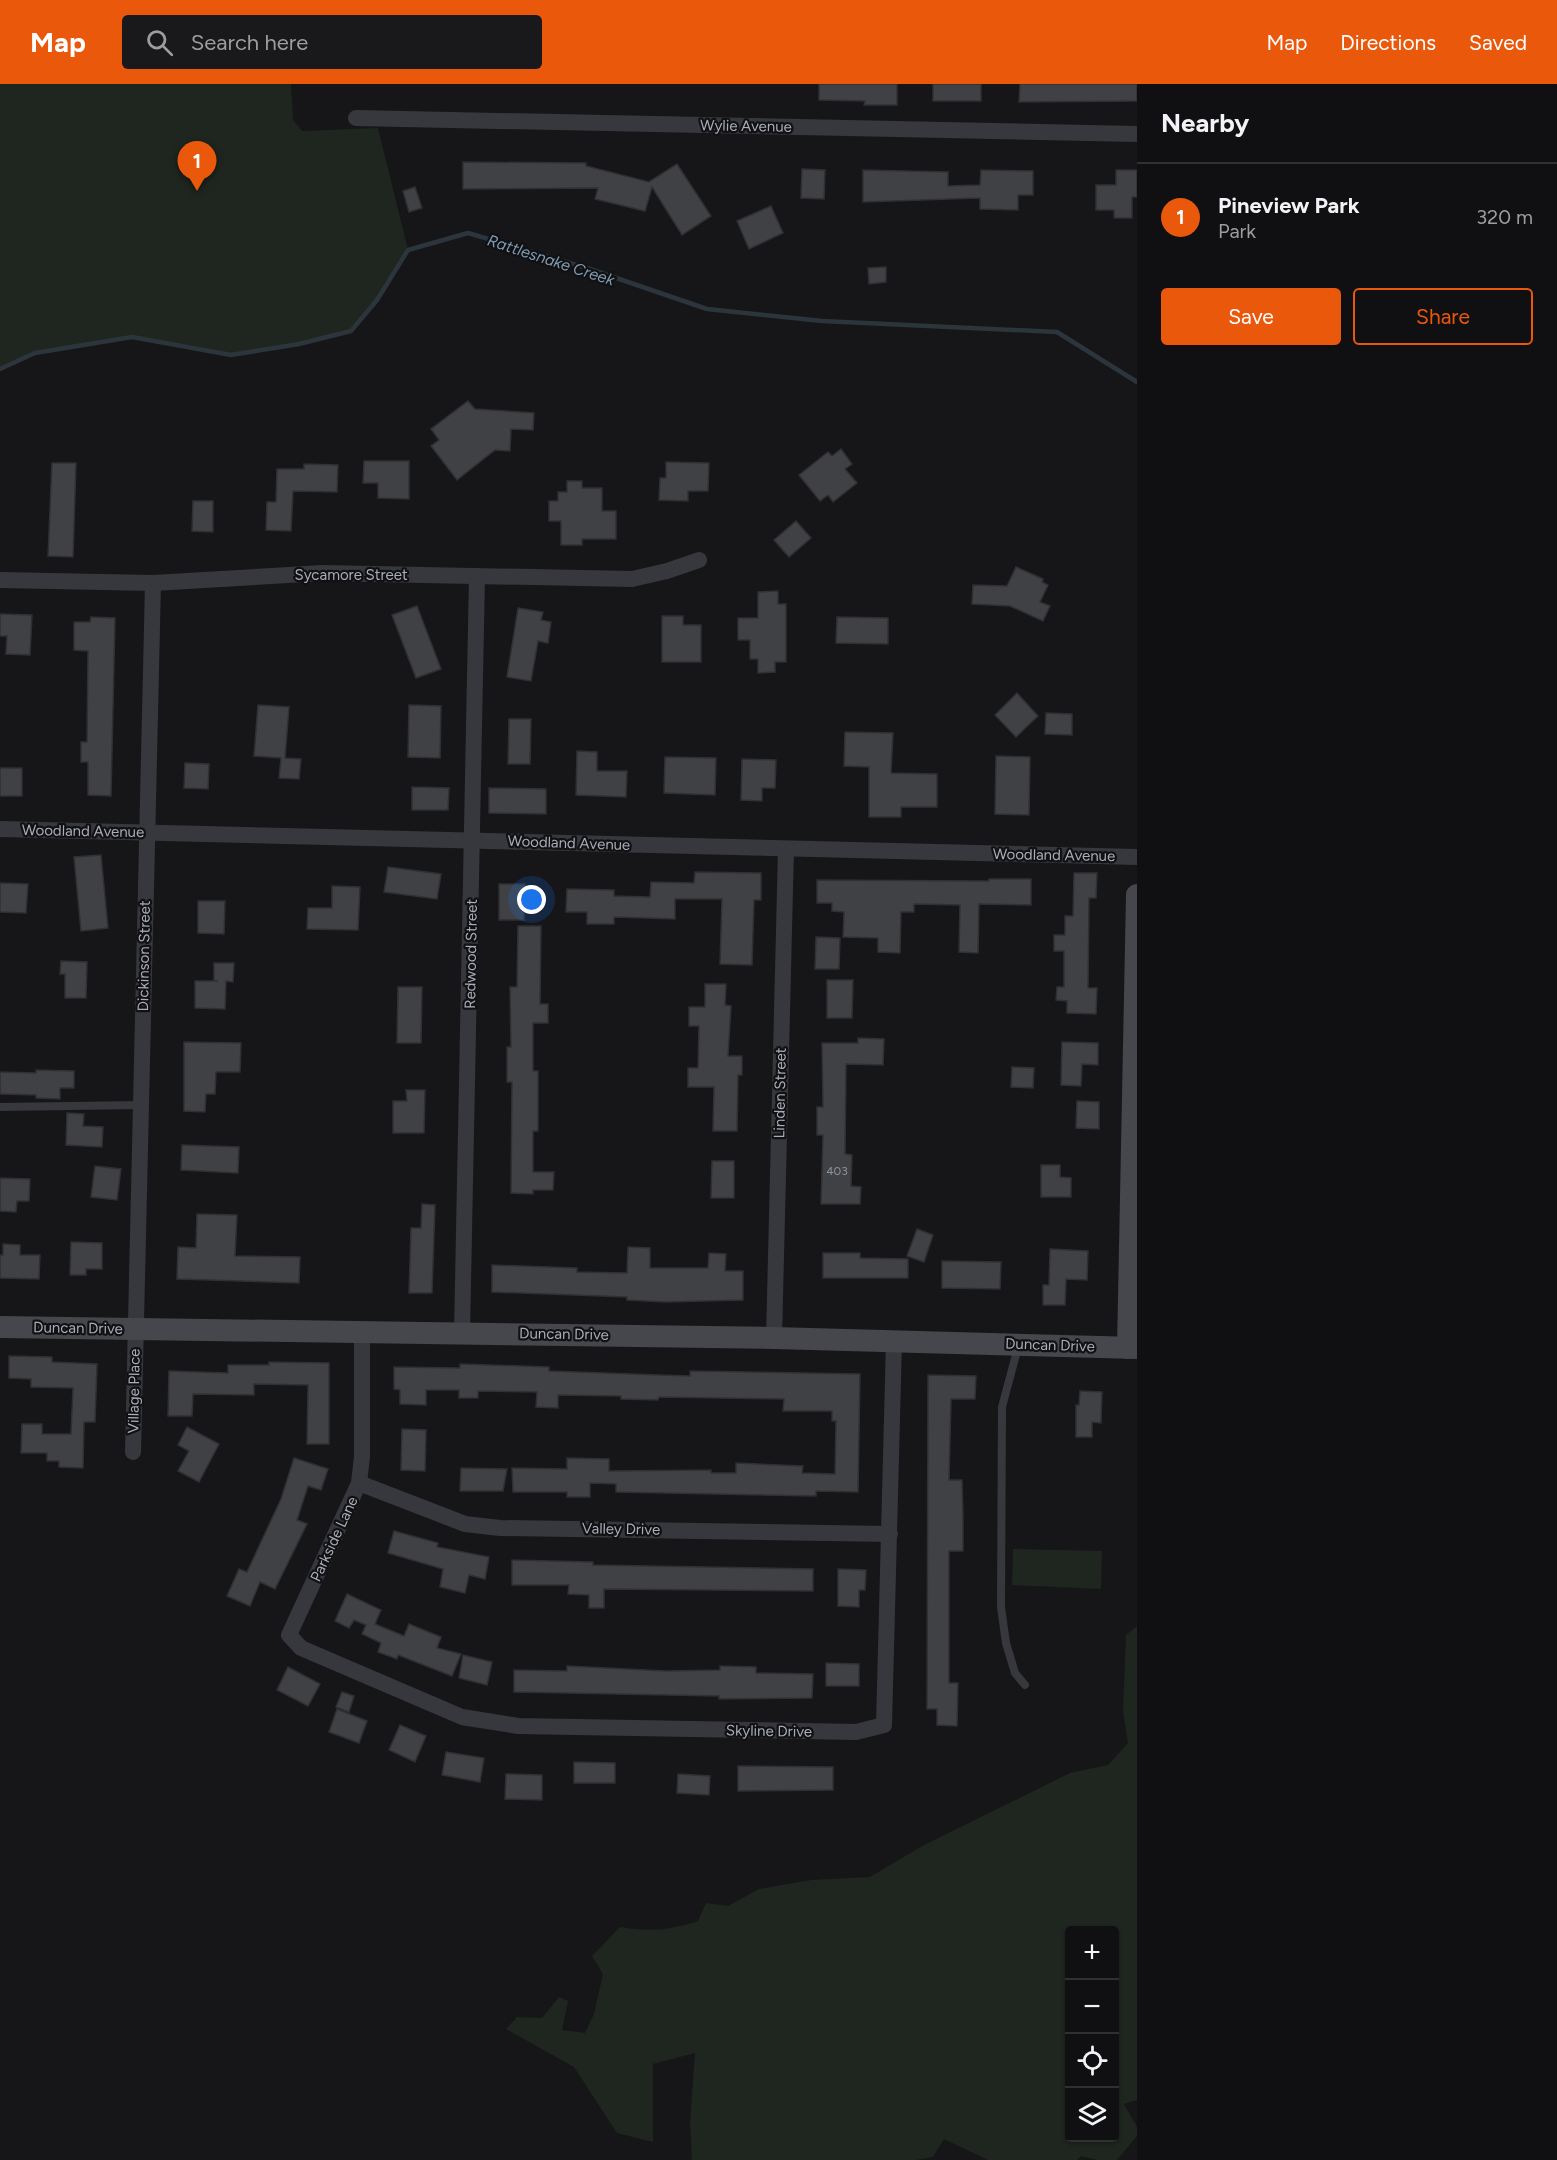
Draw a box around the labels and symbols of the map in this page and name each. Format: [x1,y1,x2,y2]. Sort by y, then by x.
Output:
street label: Wylie Avenue [700,116,792,136]
pin: 1 [178,141,216,191]
water label: Rattlesnake Creek [485,230,618,290]
street label: Sycamore Street [294,566,408,584]
street label: Woodland Avenue [22,821,144,841]
street label: Woodland Avenue [507,832,631,854]
street label: Woodland Avenue [993,845,1115,865]
your location [517,885,546,914]
street label: Redwood Street [461,899,481,1009]
street label: Dickinson Street [134,900,154,1012]
street label: Linden Street [770,1047,790,1139]
house number: 403 [826,1164,848,1178]
street label: Duncan Drive [33,1318,123,1338]
street label: Duncan Drive [519,1324,609,1344]
street label: Duncan Drive [1005,1334,1095,1356]
street label: Village Place [124,1348,144,1434]
street label: Parkside Lane [306,1494,362,1584]
street label: Valley Drive [582,1519,660,1539]
street label: Skyline Drive [726,1721,812,1741]

